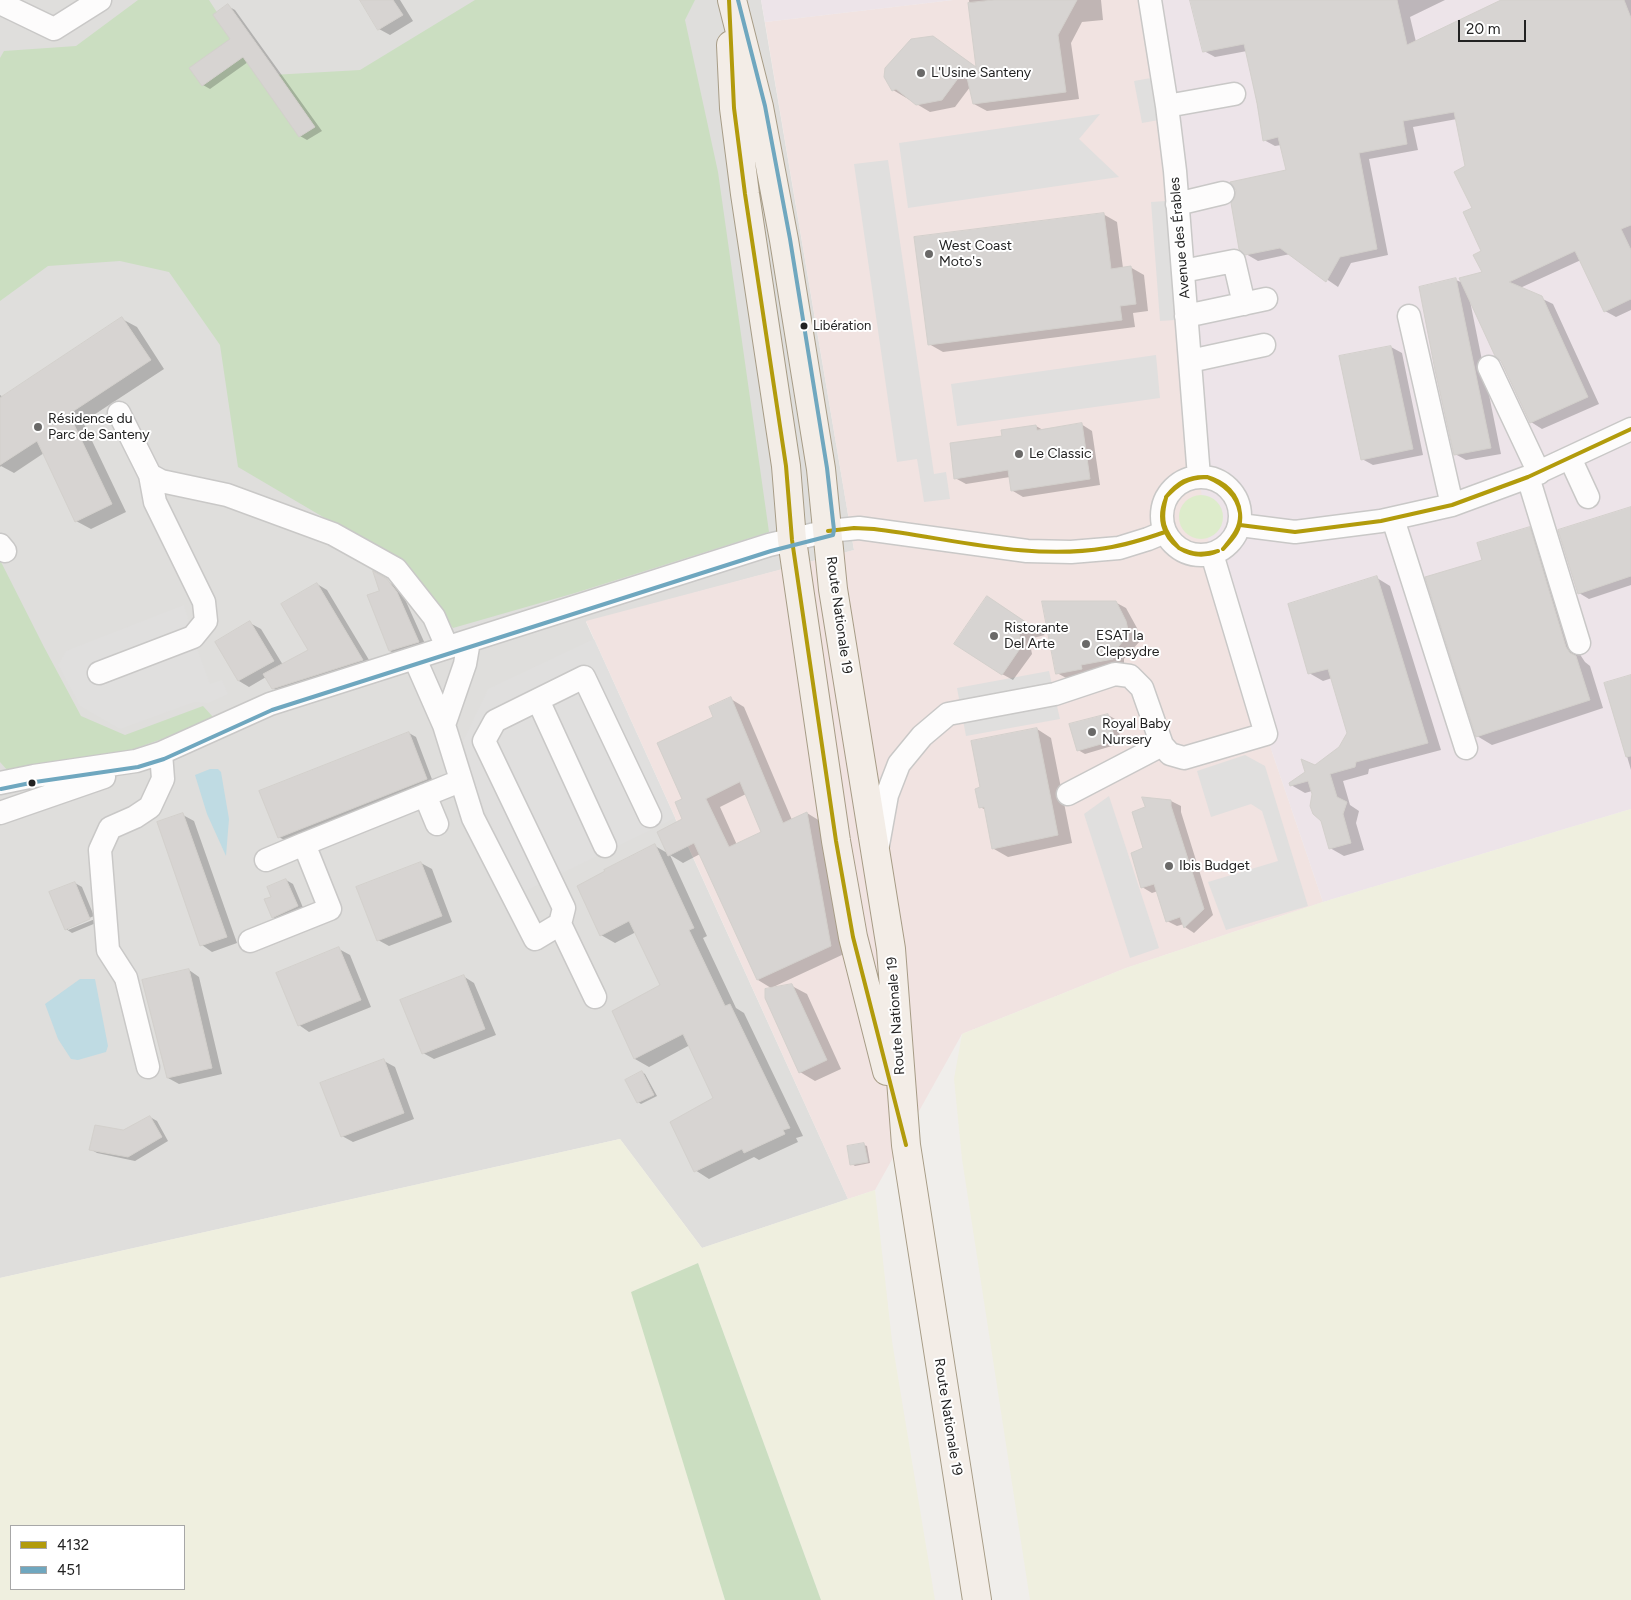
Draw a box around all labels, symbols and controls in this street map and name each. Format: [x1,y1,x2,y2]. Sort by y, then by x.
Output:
scale bar [1461,10,1528,42]
text: 20 m [1466,20,1500,38]
place label: L'Usine Santeny [931,65,1031,81]
marker: L'Usine Santeny [915,67,927,79]
street label: Avenue des Érables [1166,176,1194,300]
place label: West Coast Moto's [939,238,1012,270]
marker: West Coast Moto's [923,248,935,260]
place label: Libération [813,318,871,334]
marker: Libération [799,321,809,331]
place label: Résidence du Parc de Santeny [48,411,150,444]
marker: Résidence du Parc de Santeny [32,421,44,433]
place label: Le Classic [1029,446,1092,462]
marker: Le Classic [1013,448,1025,460]
street label: Route Nationale 19 [822,555,856,675]
place label: Ristorante Del Arte [1004,620,1068,652]
place label: ESAT la Clepsydre [1096,628,1159,660]
marker: Ristorante Del Arte [988,630,1000,642]
marker: ESAT la Clepsydre [1080,638,1092,650]
place label: Royal Baby Nursery [1102,716,1171,749]
marker: Royal Baby Nursery [1086,726,1098,738]
unlabelled marker [27,778,37,788]
place label: Ibis Budget [1179,858,1250,874]
marker: Ibis Budget [1163,860,1175,872]
street label: Route Nationale 19 [883,956,909,1076]
street label: Route Nationale 19 [930,1357,966,1477]
legend [10,1525,185,1590]
text: 4132 [57,1536,89,1554]
text: 451 [57,1561,81,1579]

